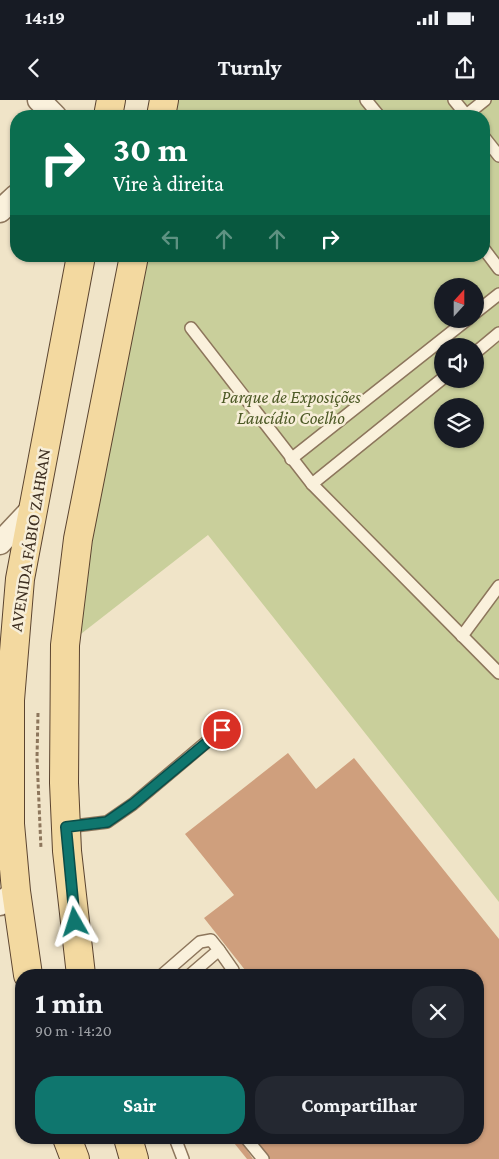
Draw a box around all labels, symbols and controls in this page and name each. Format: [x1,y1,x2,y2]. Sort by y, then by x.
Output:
text: 14:19 [25,7,65,28]
icon: back [20,54,48,82]
icon: share [451,54,479,82]
text: Turnly [217,55,282,80]
icon: right [30,130,95,195]
text: 30 m [113,130,188,169]
text: Vire à direita [113,171,224,196]
icon: left [157,225,185,253]
icon: ahead [210,225,238,253]
icon: ahead [263,225,291,253]
icon: right [316,225,344,253]
north arrow [434,278,484,328]
map controls [434,278,484,448]
button: sound [434,338,484,388]
park label: Parque de Exposições Laucídio Coelho [221,387,361,428]
button: layers [434,398,484,448]
street label: AVENIDA FÁBIO ZAHRAN [6,447,54,633]
pin [201,709,243,751]
icon: arrive [208,716,236,744]
position arrow [48,895,100,947]
text: 1 min [35,986,103,1019]
button: close [412,986,464,1038]
text: 90 m · 14:20 [35,1022,112,1039]
button: Sair [35,1076,245,1134]
button: Compartilhar [255,1076,464,1134]

